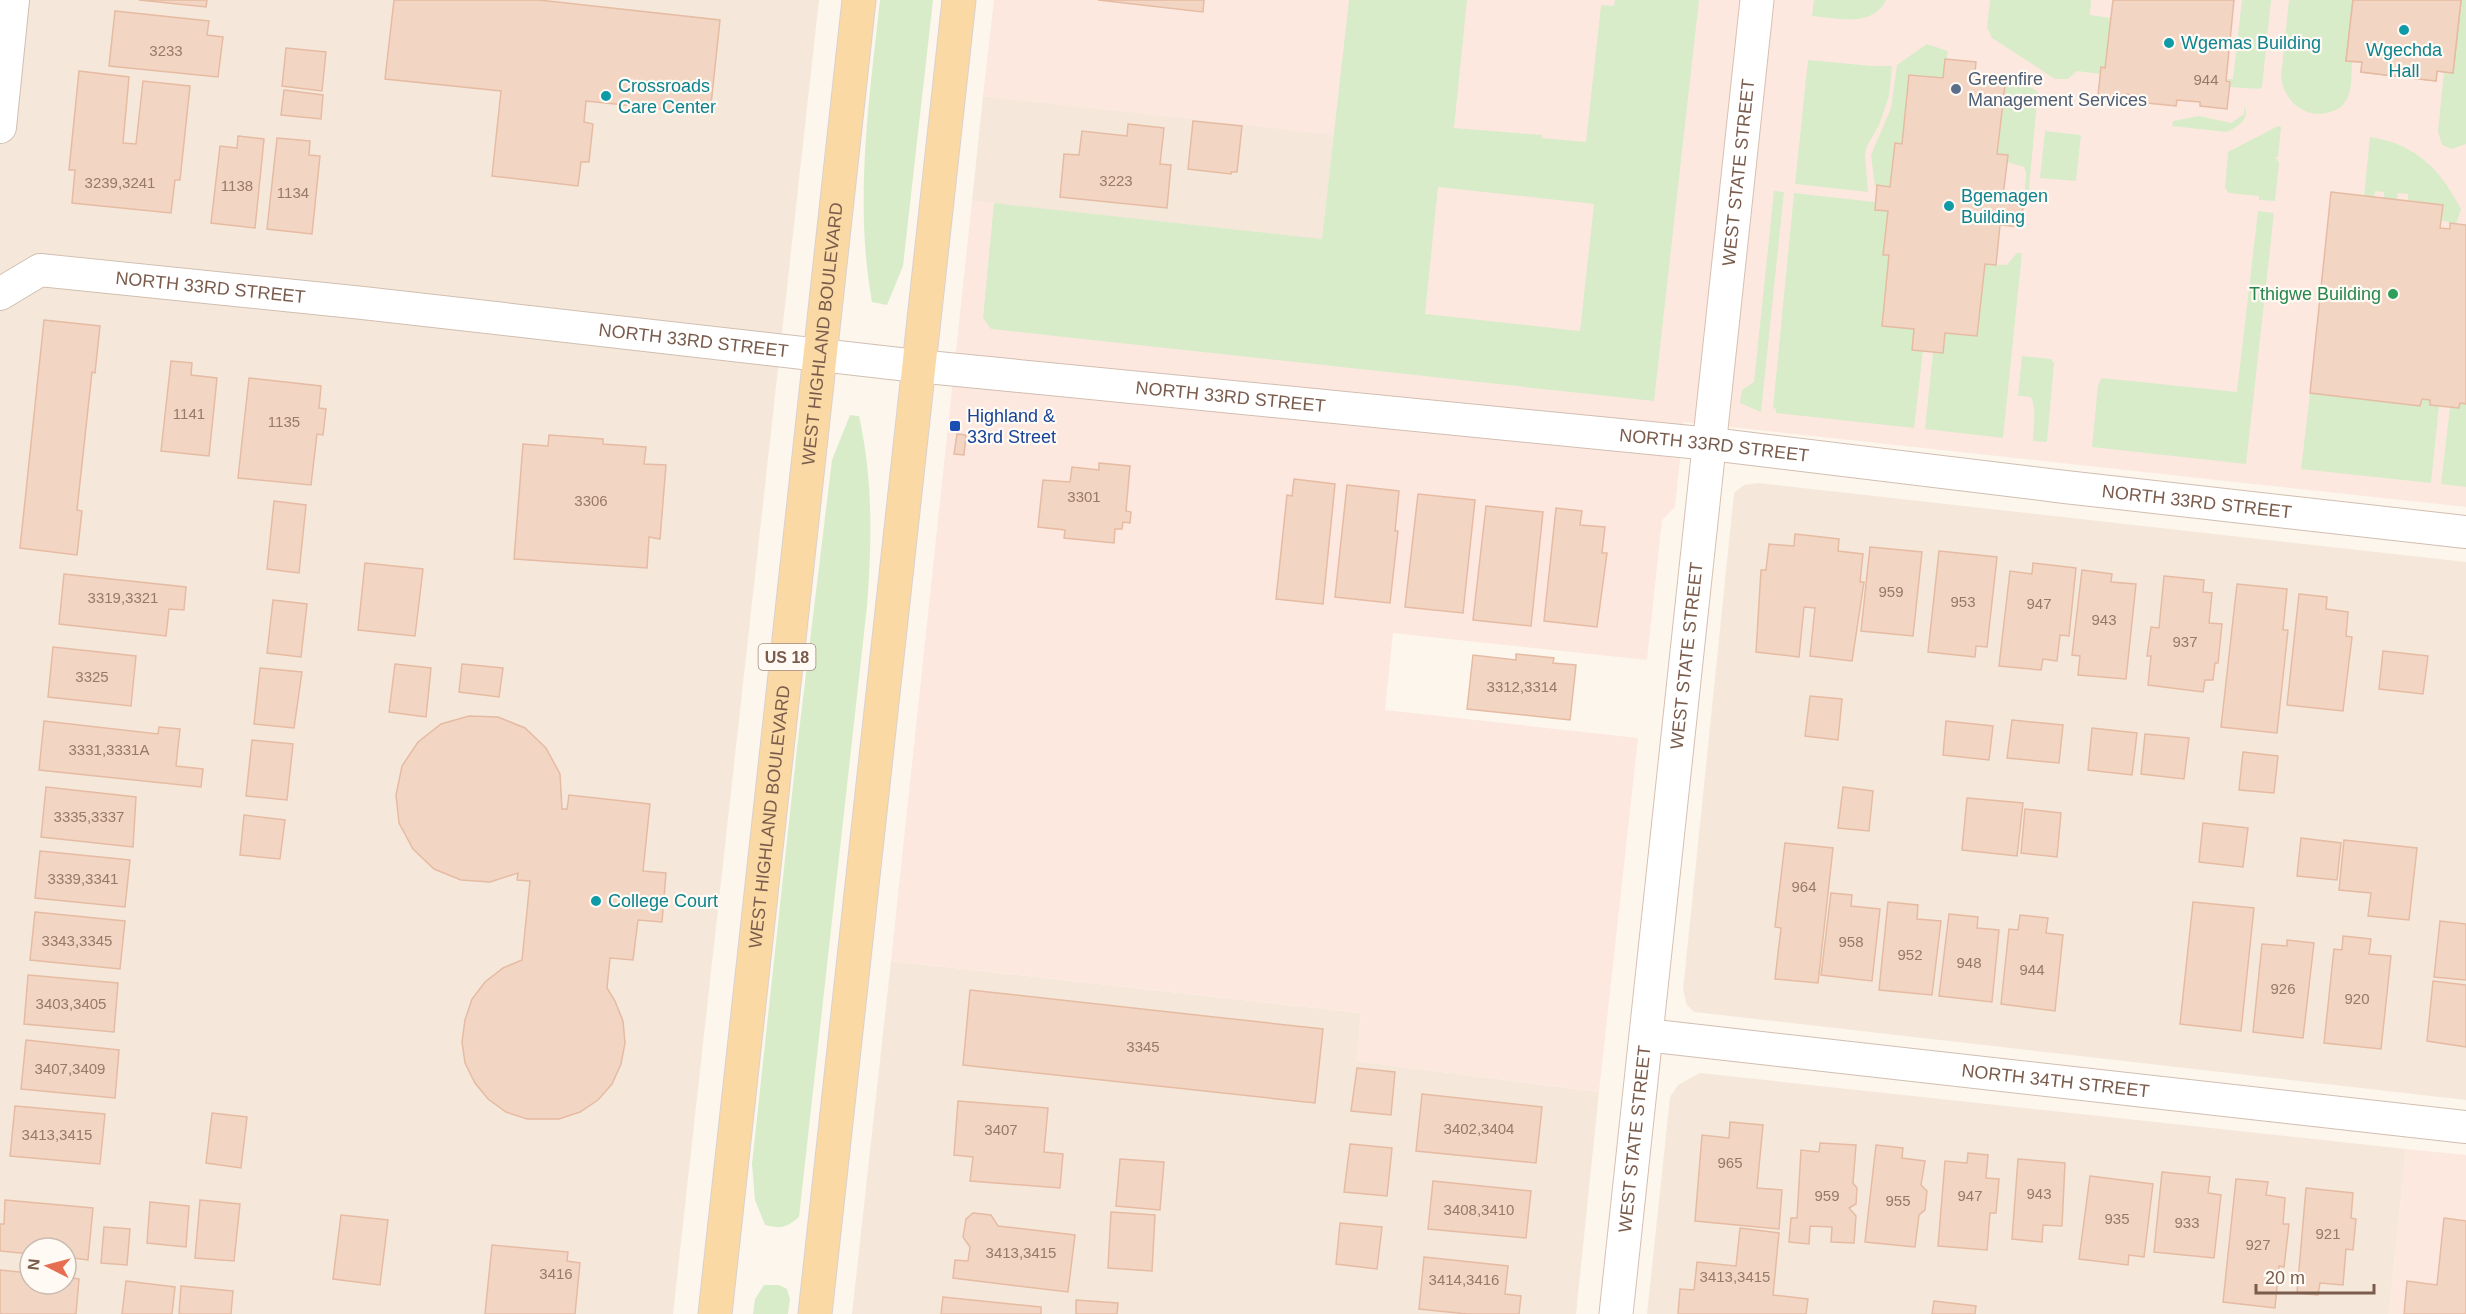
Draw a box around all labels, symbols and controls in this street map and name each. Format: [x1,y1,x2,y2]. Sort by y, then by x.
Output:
marker: Wgechda Hall [2397,23,2411,37]
place label: Wgemas Building [2181,33,2321,53]
marker: Wgemas Building [2162,36,2176,50]
place label: Wgechda Hall [2366,40,2443,81]
house number: 3233 [149,42,183,59]
place label: Greenfire Management Services [1968,69,2147,110]
house number: 944 [2193,71,2219,88]
place label: Crossroads Care Center [618,76,716,117]
street label: WEST STATE STREET [1719,78,1758,267]
marker: Greenfire Management Services [1949,82,1963,96]
marker: Crossroads Care Center [599,89,613,103]
house number: 3223 [1099,172,1133,189]
house number: 3239,3241 [85,174,155,191]
house number: 1138 [221,177,253,194]
house number: 1134 [277,184,309,201]
place label: Bgemagen Building [1961,186,2048,227]
marker: Bgemagen Building [1942,199,1956,213]
street label: WEST HIGHLAND BOULEVARD [798,201,847,466]
street label: NORTH 33RD STREET [115,268,306,307]
place label: Tthigwe Building [2249,284,2381,304]
marker: Tthigwe Building [2386,287,2400,301]
street label: NORTH 33RD STREET [598,320,789,361]
street label: NORTH 33RD STREET [1135,378,1327,416]
house number: 1141 [173,405,205,422]
place label: Highland & 33rd Street [967,406,1056,447]
house number: 1135 [268,413,300,430]
marker: Highland & 33rd Street [948,419,962,433]
street label: NORTH 33RD STREET [1618,425,1810,466]
street label: NORTH 33RD STREET [2101,481,2293,522]
house number: 3301 [1067,488,1101,505]
house number: 3306 [574,492,608,509]
street label: WEST STATE STREET [1667,561,1707,750]
house number: 959 [1878,583,1904,600]
house number: 3319,3321 [88,589,158,606]
house number: 953 [1950,593,1976,610]
house number: 947 [2026,595,2052,612]
house number: 943 [2091,611,2117,628]
house number: 937 [2172,633,2198,650]
road number: US 18 [758,644,816,670]
house number: 3325 [75,668,109,685]
house number: 3312,3314 [1487,678,1557,695]
street label: WEST HIGHLAND BOULEVARD [745,684,794,950]
house number: 3331,3331A [69,741,149,758]
house number: 3335,3337 [54,808,124,825]
house number: 3339,3341 [48,870,118,887]
house number: 964 [1791,878,1817,895]
place label: College Court [608,891,718,911]
marker: College Court [589,894,603,908]
house number: 3343,3345 [42,932,112,949]
house number: 958 [1838,933,1864,950]
house number: 952 [1897,946,1923,963]
house number: 948 [1956,954,1982,971]
house number: 944 [2019,961,2045,978]
house number: 926 [2270,980,2296,997]
house number: 920 [2344,990,2370,1007]
house number: 3403,3405 [36,995,106,1012]
house number: 3345 [1126,1038,1160,1055]
street label: WEST STATE STREET [1615,1044,1655,1234]
house number: 3407,3409 [35,1060,105,1077]
street label: NORTH 34TH STREET [1960,1060,2150,1101]
house number: 3402,3404 [1444,1120,1514,1137]
house number: 3407 [984,1121,1018,1138]
house number: 3413,3415 [22,1126,92,1143]
house number: 965 [1717,1154,1743,1171]
house number: 943 [2026,1185,2052,1202]
house number: 959 [1814,1187,1840,1204]
house number: 947 [1957,1187,1983,1204]
house number: 955 [1885,1192,1911,1209]
house number: 3408,3410 [1444,1201,1514,1218]
house number: 935 [2104,1210,2130,1227]
house number: 933 [2174,1214,2200,1231]
house number: 921 [2315,1225,2341,1242]
north arrow [18,1236,78,1296]
house number: 927 [2245,1236,2271,1253]
house number: 3413,3415 [986,1244,1056,1261]
scale bar [2256,1257,2374,1295]
text: N [25,1258,43,1271]
house number: 3416 [539,1265,573,1282]
house number: 3413,3415 [1700,1268,1770,1285]
text: 20 m [2265,1268,2305,1288]
house number: 3414,3416 [1429,1271,1499,1288]

